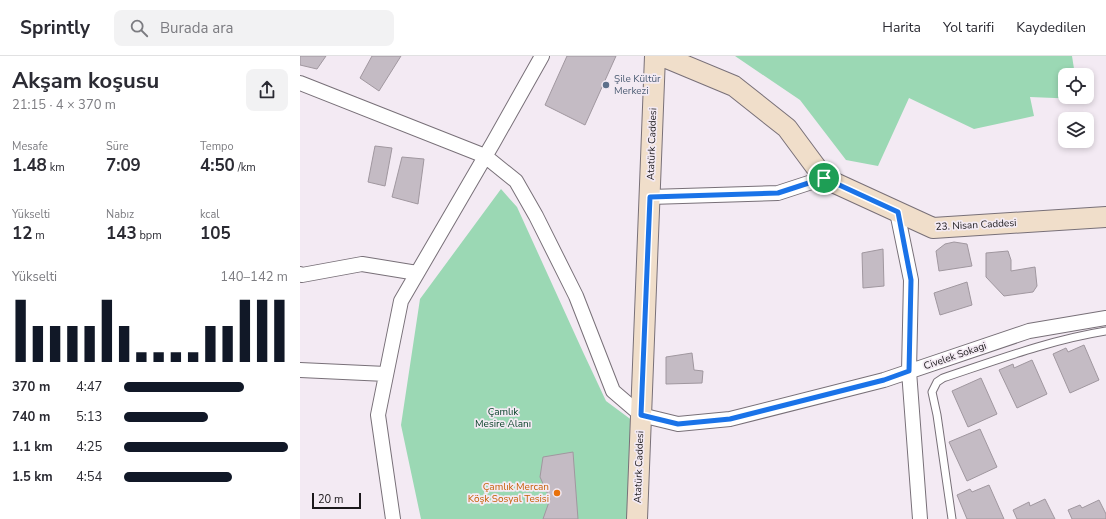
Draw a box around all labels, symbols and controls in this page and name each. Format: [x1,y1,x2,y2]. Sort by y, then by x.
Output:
search box [114,10,394,46]
text: Sprintly [20,15,90,41]
icon: search [128,17,150,39]
text: Burada ara [160,18,233,38]
text: Harita [882,18,921,37]
text: Yol tarifi [943,18,994,37]
text: Kaydedilen [1016,18,1086,37]
text: Akşam koşusu [12,66,159,96]
map controls [1058,68,1094,148]
button: locate [1058,68,1094,104]
button: share [246,69,288,111]
place label: Şile Kültür Merkezi [614,72,661,98]
marker: Şile Kültür Merkezi [601,80,611,90]
text: 21:15 · 4 × 370 m [12,96,116,114]
street label: Atatürk Caddesi [644,108,660,180]
button: layers [1058,112,1094,148]
text: Mesafe [12,139,48,154]
text: Süre [106,139,129,154]
text: Tempo [200,139,234,154]
text: 1.48 [12,154,47,177]
text: 7:09 [106,154,141,177]
text: 4:50 [200,154,235,177]
text: km [47,160,65,175]
text: /km [235,160,256,175]
pin [807,161,841,195]
icon: arrive [813,167,835,189]
text: Yükselti [12,207,50,222]
text: Nabız [106,207,134,222]
text: kcal [200,207,220,222]
street label: 23. Nisan Caddesi [935,216,1017,234]
text: 12 [12,222,32,245]
text: 143 [106,222,137,245]
text: 105 [200,222,231,245]
text: m [32,228,45,243]
text: bpm [137,228,162,243]
text: Yükselti [12,268,57,286]
text: 140–142 m [220,268,288,286]
street label: Civelek Sokagi [922,339,988,373]
text: 370 m [12,378,50,396]
text: 4:47 [76,378,102,396]
park label: Çamlık Mesire Alanı [475,405,531,431]
text: 740 m [12,408,50,426]
text: 5:13 [76,408,102,426]
street label: Atatürk Caddesi [631,431,647,503]
text: 1.1 km [12,438,53,456]
text: 4:25 [76,438,102,456]
text: 1.5 km [12,468,53,486]
text: 4:54 [76,468,102,486]
place label: Çamlık Mercan Köşk Sosyal Tesisi [468,480,549,506]
marker: Çamlık Mercan Köşk Sosyal Tesisi [552,488,562,498]
scale bar [312,491,361,510]
text: 20 m [318,492,343,507]

